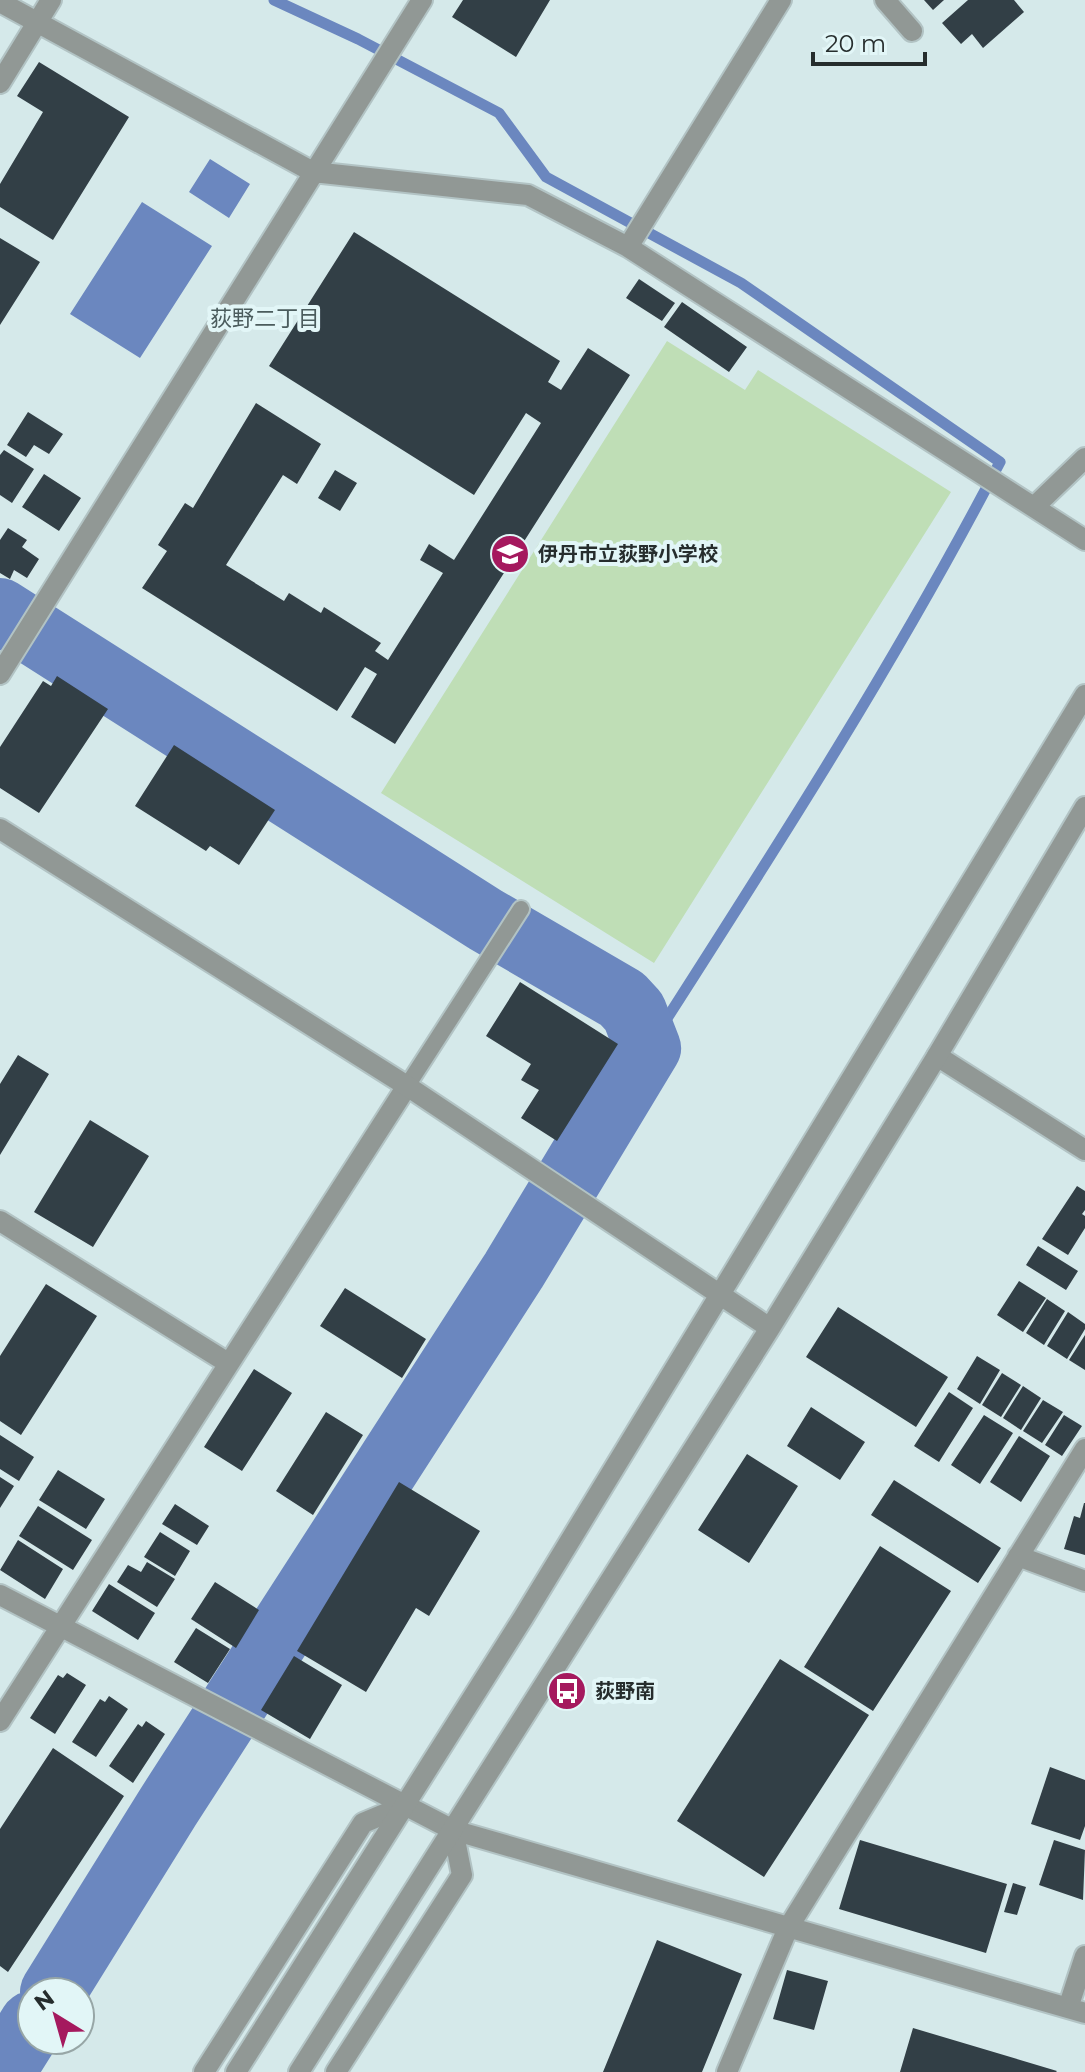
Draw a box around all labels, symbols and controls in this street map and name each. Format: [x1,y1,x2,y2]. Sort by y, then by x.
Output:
scale bar [813,16,925,66]
text: 20 m [825,29,886,58]
district label: 荻野二丁目 [210,305,320,332]
school or university icon: 伊丹市立荻野小学校 [489,533,531,575]
place label: 伊丹市立荻野小学校 [538,542,718,566]
bus stop icon: 荻野南 [546,1670,588,1712]
place label: 荻野南 [595,1679,655,1703]
north arrow [16,1976,96,2056]
text: N [29,1984,59,2017]

